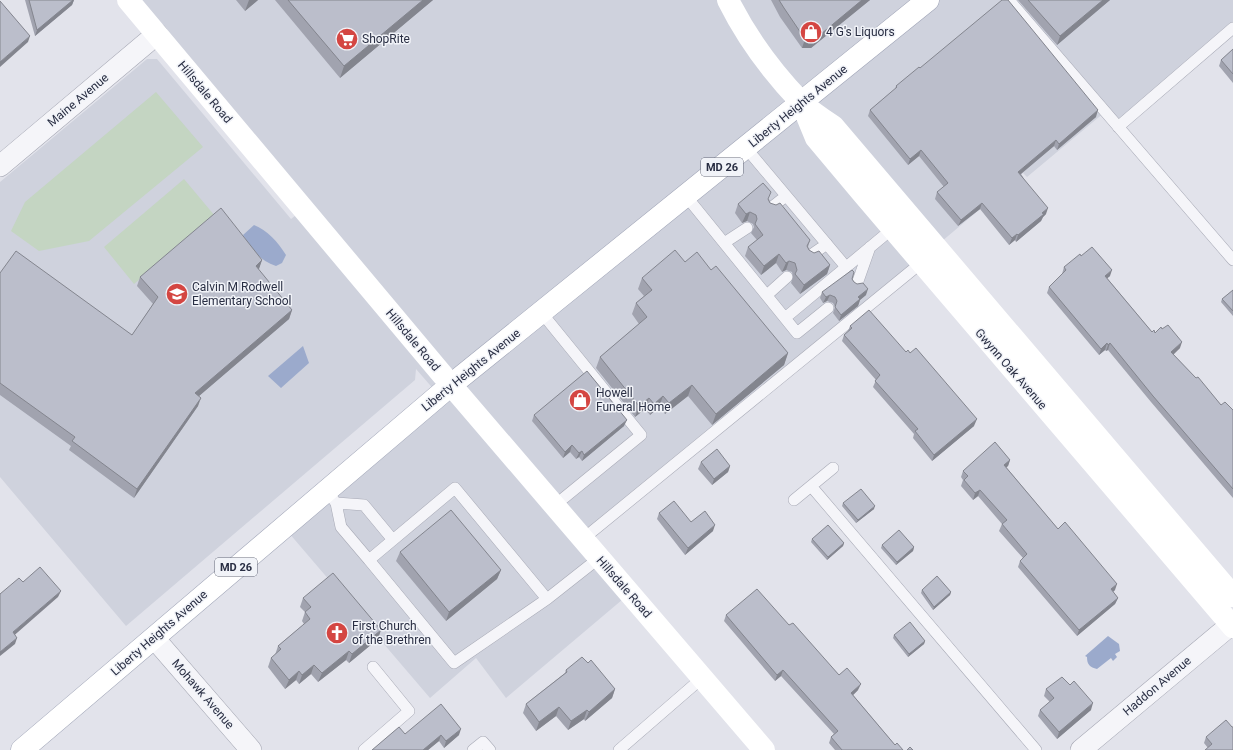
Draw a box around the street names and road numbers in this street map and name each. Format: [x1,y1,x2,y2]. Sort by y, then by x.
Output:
street label: Hillsdale Road [175,58,235,126]
street label: Liberty Heights Avenue [746,62,850,150]
street label: Maine Avenue [45,70,111,130]
road number: MD 26 [701,158,743,176]
street label: Hillsdale Road [383,306,443,374]
street label: Liberty Heights Avenue [419,326,523,414]
street label: Gwynn Oak Avenue [972,326,1050,412]
street label: Hillsdale Road [594,554,654,620]
road number: MD 26 [215,558,257,576]
street label: Liberty Heights Avenue [108,587,210,679]
street label: Haddon Avenue [1120,654,1194,718]
street label: Mohawk Avenue [169,656,237,732]

